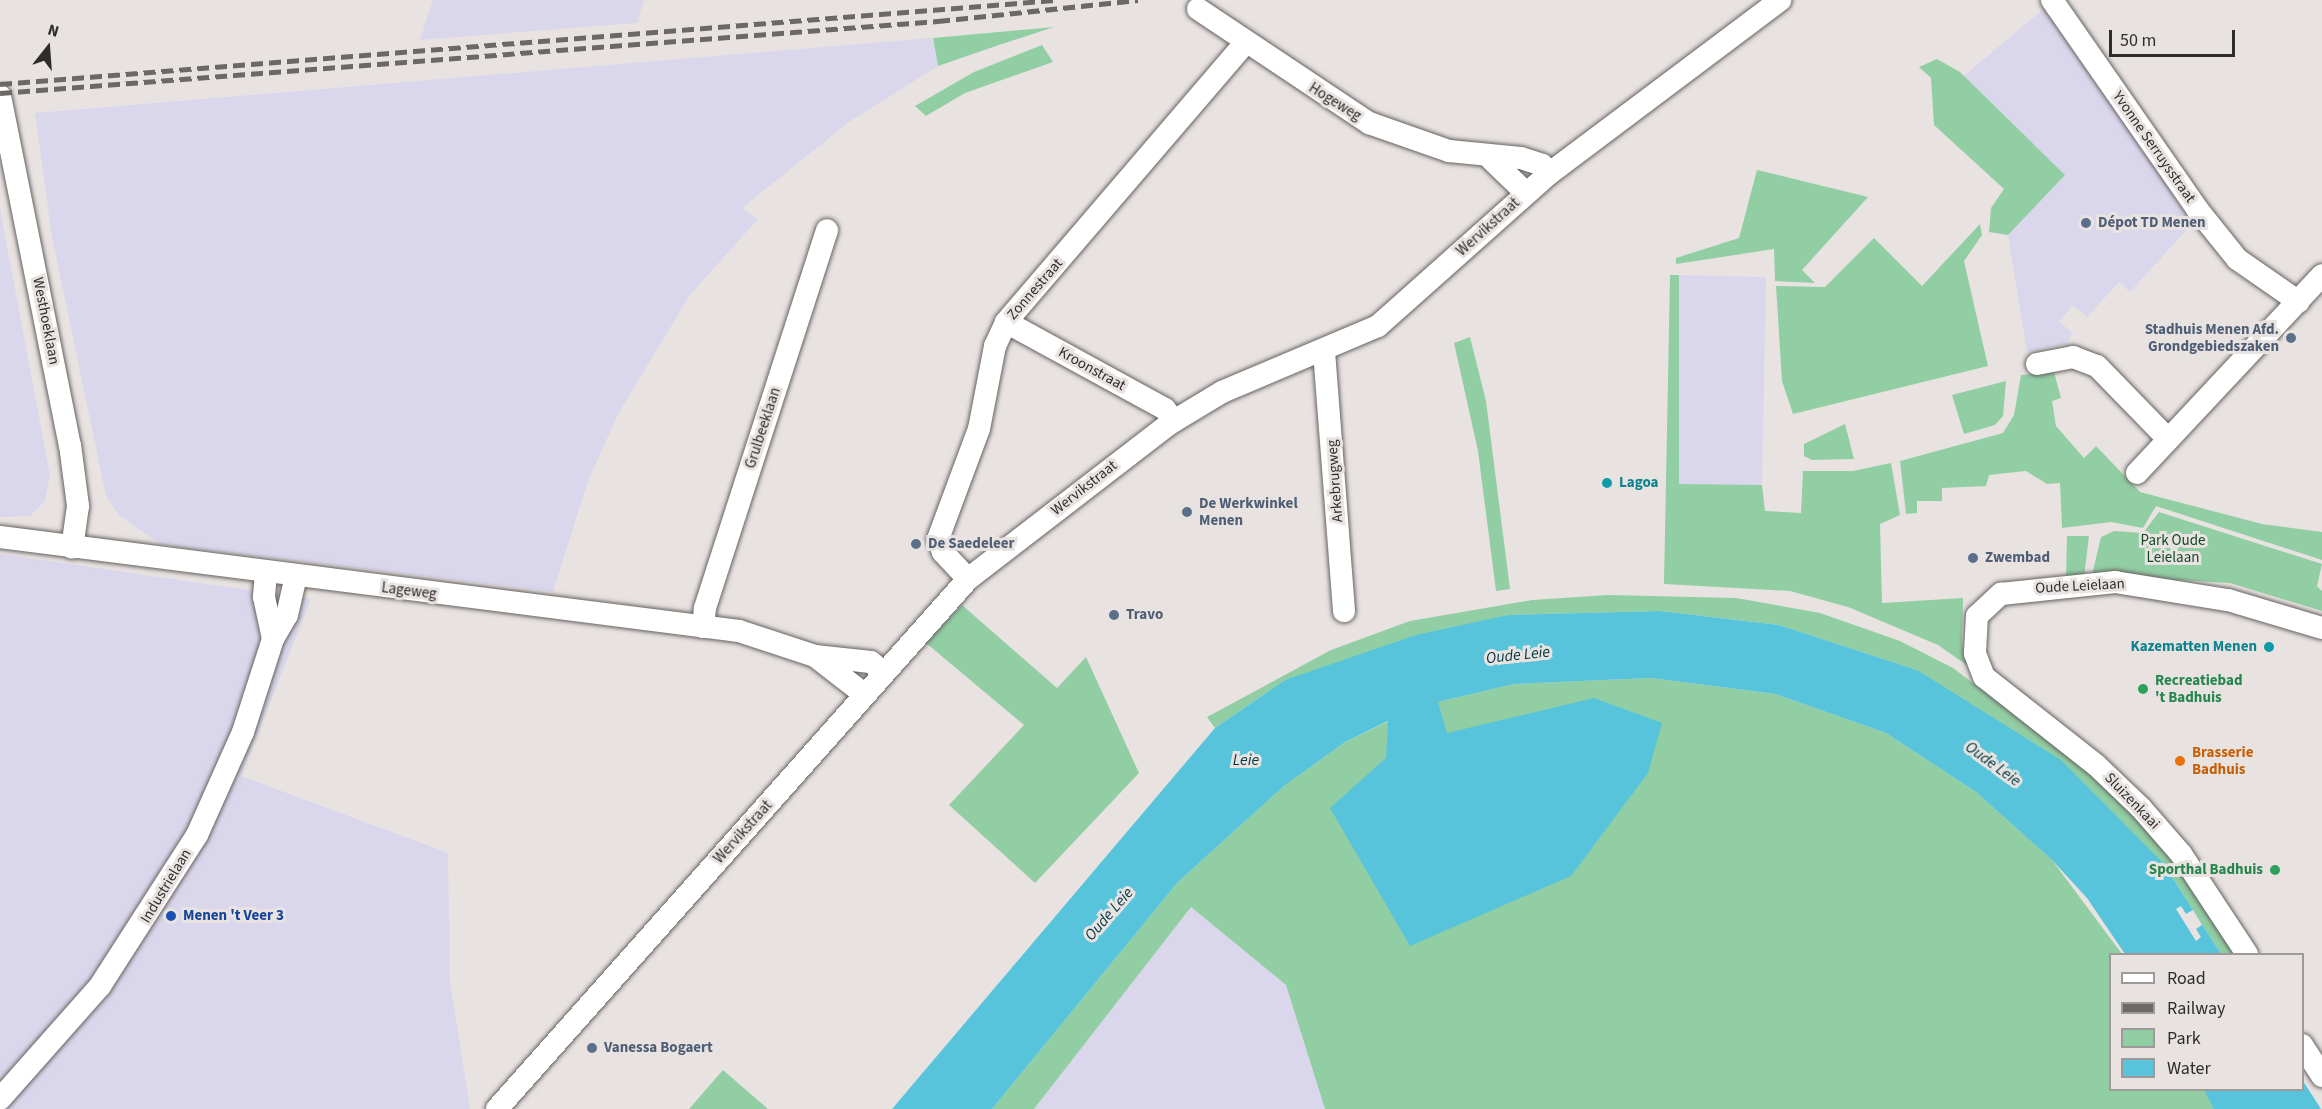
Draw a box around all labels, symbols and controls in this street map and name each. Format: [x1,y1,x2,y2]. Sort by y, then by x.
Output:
north arrow [18,18,78,78]
scale bar [2112,18,2238,56]
text: N [45,19,62,43]
text: 50 m [2120,28,2156,53]
street label: Hogeweg [1305,79,1365,125]
street label: Yvonne Serruysstraat [2109,88,2199,206]
street label: Wervikstraat [1453,194,1523,260]
place label: Dépot TD Menen [2098,214,2206,232]
marker: Dépot TD Menen [2079,216,2093,230]
street label: Zonnestraat [1003,255,1067,323]
street label: Westhoeklaan [29,276,63,366]
place label: Stadhuis Menen Afd. Grondgebiedszaken [2145,320,2279,355]
marker: Stadhuis Menen Afd. Grondgebiedszaken [2284,331,2298,345]
street label: Kroonstraat [1055,343,1129,395]
street label: Grulbeeklaan [741,385,785,471]
street label: Arkebrugweg [1323,439,1347,523]
street label: Wervikstraat [1047,457,1121,519]
place label: Lagoa [1619,474,1658,492]
marker: Lagoa [1600,476,1614,490]
place label: De Werkwinkel Menen [1199,494,1298,529]
marker: De Werkwinkel Menen [1180,505,1194,519]
park label: Park Oude Leielaan [2141,531,2205,566]
place label: De Saedeleer [928,535,1014,553]
marker: De Saedeleer [909,537,923,551]
place label: Zwembad [1985,549,2050,567]
marker: Zwembad [1966,551,1980,565]
street label: Oude Leielaan [2035,575,2125,597]
street label: Lageweg [380,579,438,603]
place label: Travo [1126,606,1163,624]
marker: Travo [1107,608,1121,622]
place label: Kazematten Menen [2130,638,2257,656]
marker: Kazematten Menen [2262,640,2276,654]
water label: Oude Leie [1485,642,1551,668]
place label: Recreatiebad 't Badhuis [2155,671,2242,706]
marker: Recreatiebad 't Badhuis [2136,682,2150,696]
water label: Oude Leie [1961,737,2025,791]
place label: Brasserie Badhuis [2192,743,2253,778]
water label: Leie [1233,750,1259,770]
marker: Brasserie Badhuis [2173,754,2187,768]
street label: Sluizenkaai [2101,769,2163,833]
street label: Wervikstraat [710,797,776,867]
street label: Industrielaan [137,846,195,926]
place label: Sporthal Badhuis [2149,861,2263,879]
marker: Sporthal Badhuis [2268,863,2282,877]
water label: Oude Leie [1081,883,1137,945]
place label: Menen 't Veer 3 [183,907,284,925]
marker: Menen 't Veer 3 [164,909,178,923]
legend [2109,953,2304,1091]
text: Road [2167,966,2206,991]
text: Railway [2167,996,2226,1021]
text: Park [2167,1026,2201,1051]
place label: Vanessa Bogaert [604,1039,713,1057]
marker: Vanessa Bogaert [585,1041,599,1055]
text: Water [2167,1056,2211,1081]

